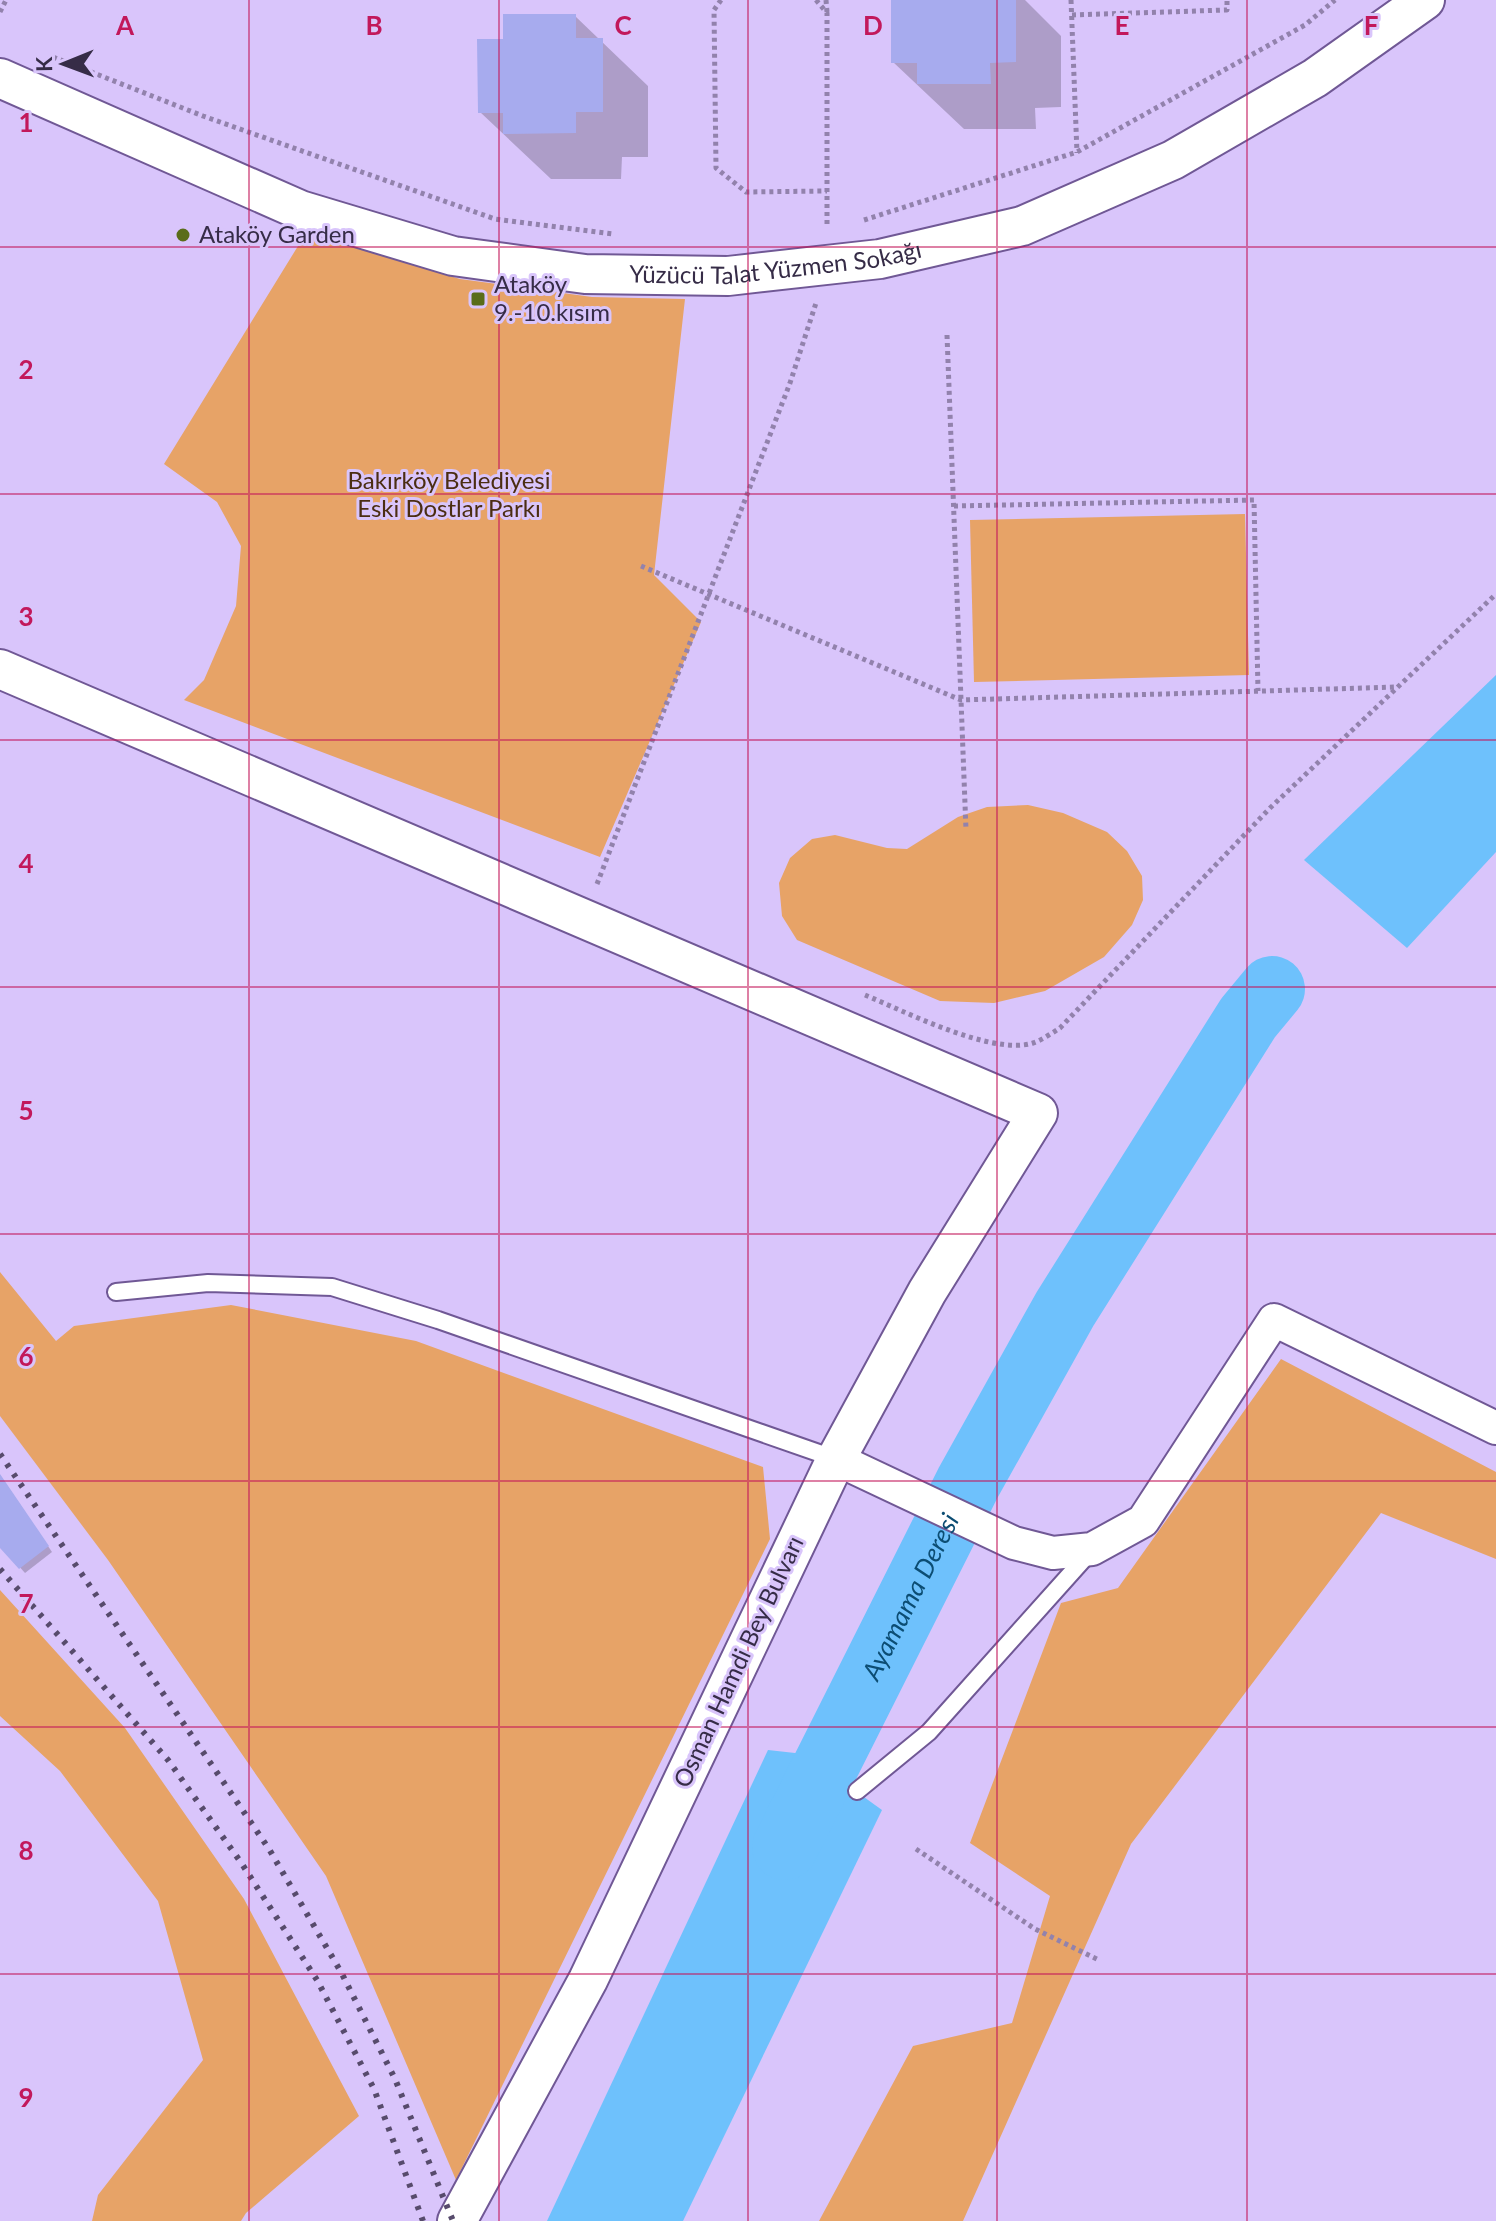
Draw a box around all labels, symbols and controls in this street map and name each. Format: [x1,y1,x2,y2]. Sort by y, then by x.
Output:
text: A [115,9,135,41]
text: B [365,9,383,41]
text: C [614,9,632,41]
text: D [863,9,883,41]
text: E [1115,9,1129,41]
text: F [1364,9,1378,41]
north arrow [24,24,104,104]
text: K [30,56,57,72]
text: 1 [18,106,34,138]
place label: Ataköy Garden [199,219,355,248]
marker: Ataköy Garden [174,226,192,244]
street label: Yüzücü Talat Yüzmen Sokağı [629,234,924,289]
place label: Ataköy 9.-10.kısım [494,269,610,326]
marker: Ataköy 9.-10.kısım [469,290,487,308]
text: 2 [18,353,34,385]
park label: Bakırköy Belediyesi Eski Dostlar Parkı [347,465,551,522]
text: 3 [18,600,34,632]
text: 4 [18,847,34,879]
text: 5 [18,1094,34,1126]
text: 6 [18,1340,34,1372]
water label: Ayamama Deresi [854,1508,965,1686]
street label: Osman Hamdi Bey Bulvarı [667,1531,809,1792]
text: 7 [18,1587,34,1619]
text: 8 [18,1834,34,1866]
text: 9 [18,2081,34,2113]

